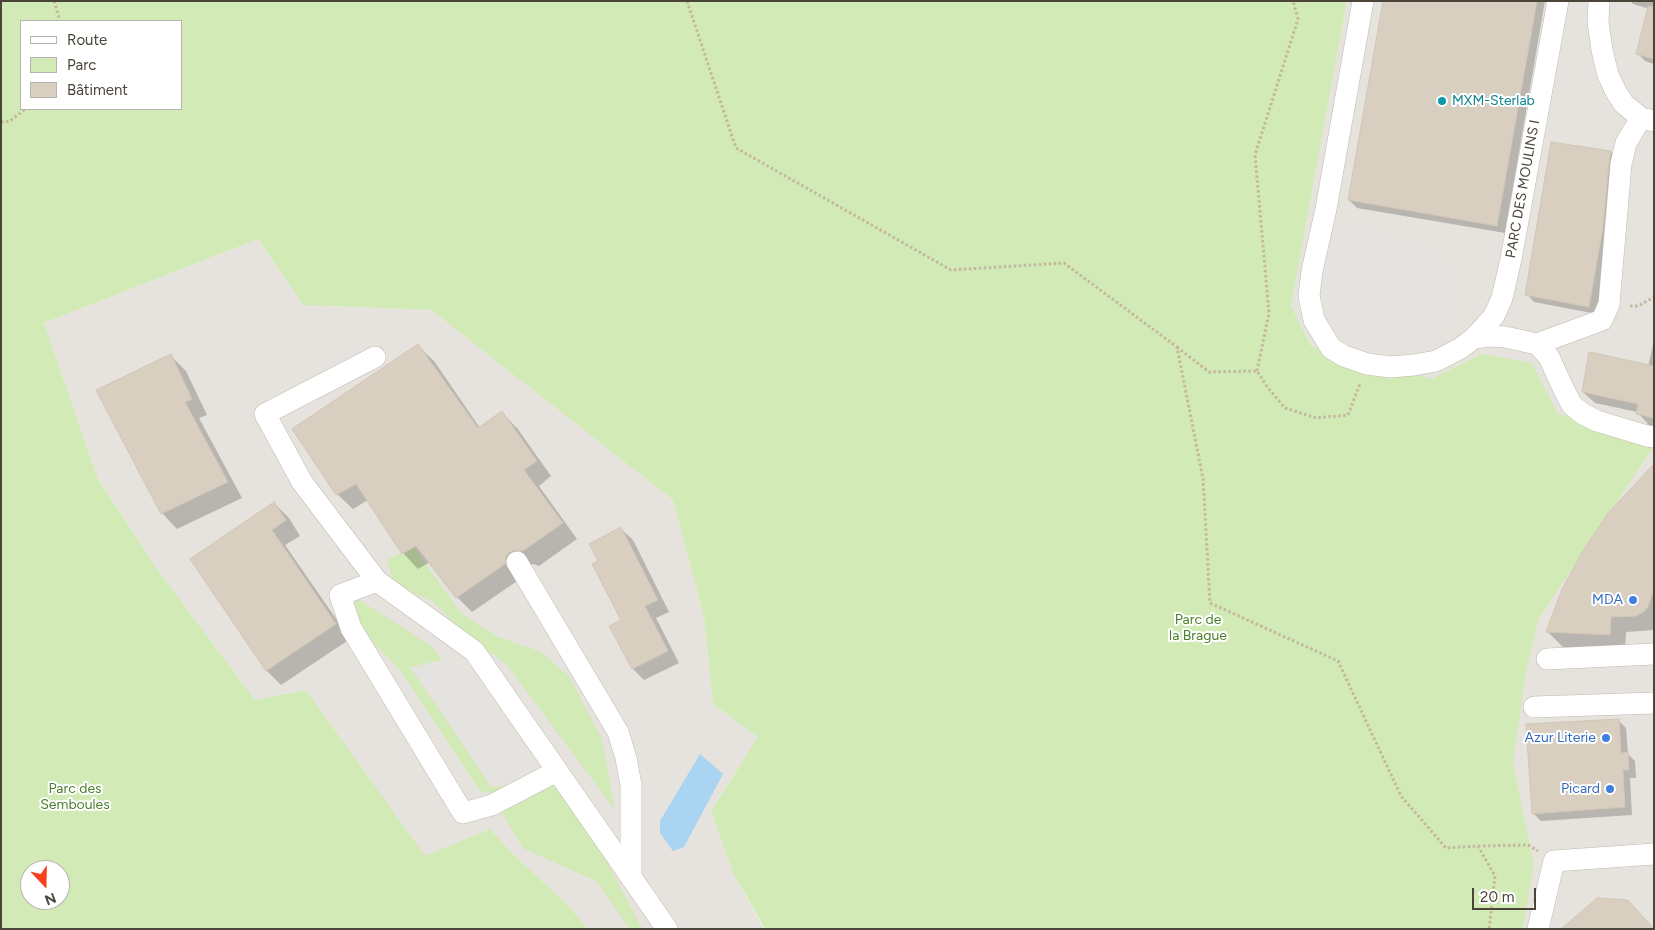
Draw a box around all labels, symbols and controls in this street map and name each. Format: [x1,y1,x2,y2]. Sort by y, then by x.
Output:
legend [20,20,182,110]
text: Route [67,31,107,49]
text: Parc [67,56,96,74]
text: Bâtiment [67,81,128,99]
place label: MXM-Sterlab [1452,93,1535,109]
marker: MXM-Sterlab [1436,95,1448,107]
street label: PARC DES MOULINS I [1503,118,1543,260]
place label: MDA [1592,592,1623,608]
marker: MDA [1627,594,1639,606]
park label: Parc de la Brague [1169,612,1227,644]
place label: Azur Literie [1525,730,1596,746]
marker: Azur Literie [1600,732,1612,744]
park label: Parc des Semboules [40,781,110,814]
place label: Picard [1561,781,1600,797]
marker: Picard [1604,783,1616,795]
north arrow [20,860,70,910]
scale bar [1475,878,1539,910]
text: 20 m [1480,888,1514,906]
text: N [42,889,58,908]

